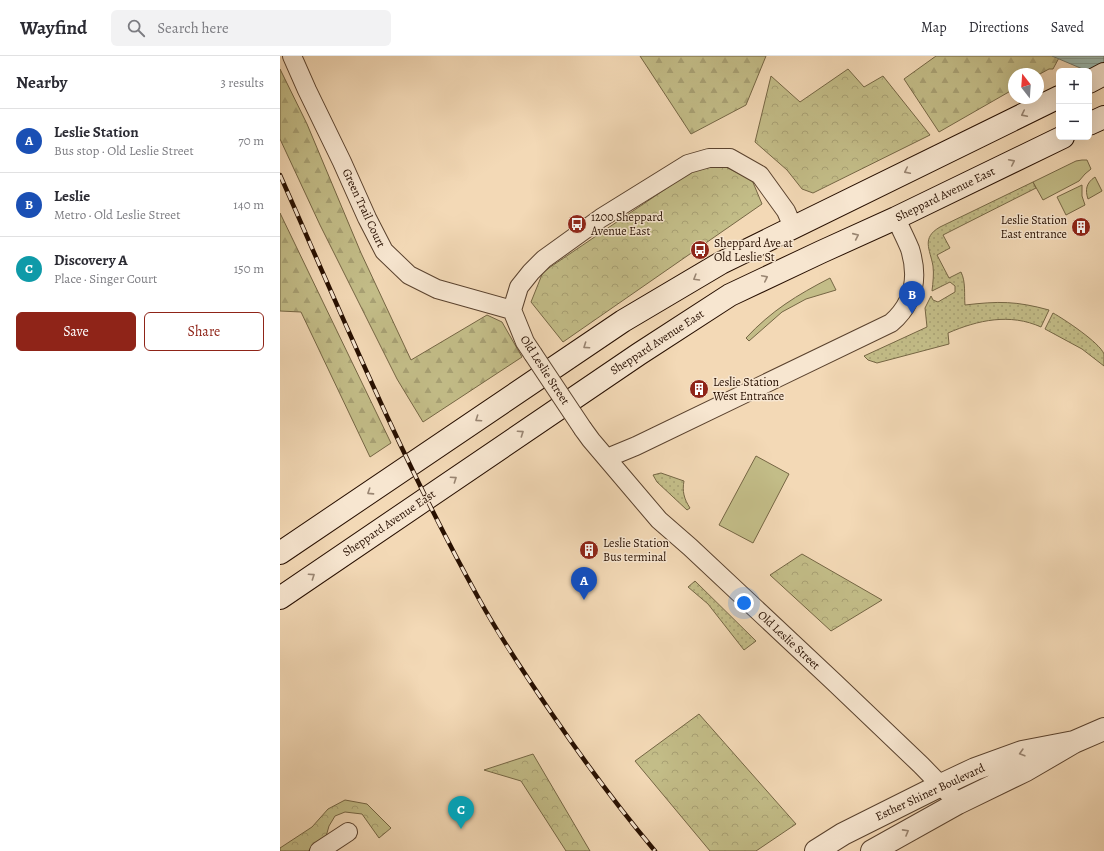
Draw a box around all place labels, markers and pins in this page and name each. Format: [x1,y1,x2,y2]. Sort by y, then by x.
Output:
place label: 1200 Sheppard Avenue East [590,209,664,239]
place label: Leslie Station East entrance [1001,212,1067,242]
bus stop icon: 1200 Sheppard Avenue East [566,213,588,235]
building icon: Leslie Station East entrance [1070,216,1092,238]
place label: Sheppard Ave at Old Leslie St [714,235,793,265]
bus stop icon: Sheppard Ave at Old Leslie St [689,239,711,261]
pin: B [899,281,925,314]
place label: Leslie Station West Entrance [712,374,784,404]
building icon: Leslie Station West Entrance [688,378,710,400]
place label: Leslie Station Bus terminal [603,535,670,565]
building icon: Leslie Station Bus terminal [578,539,600,561]
pin: A [571,567,597,600]
pin: C [448,796,474,829]

